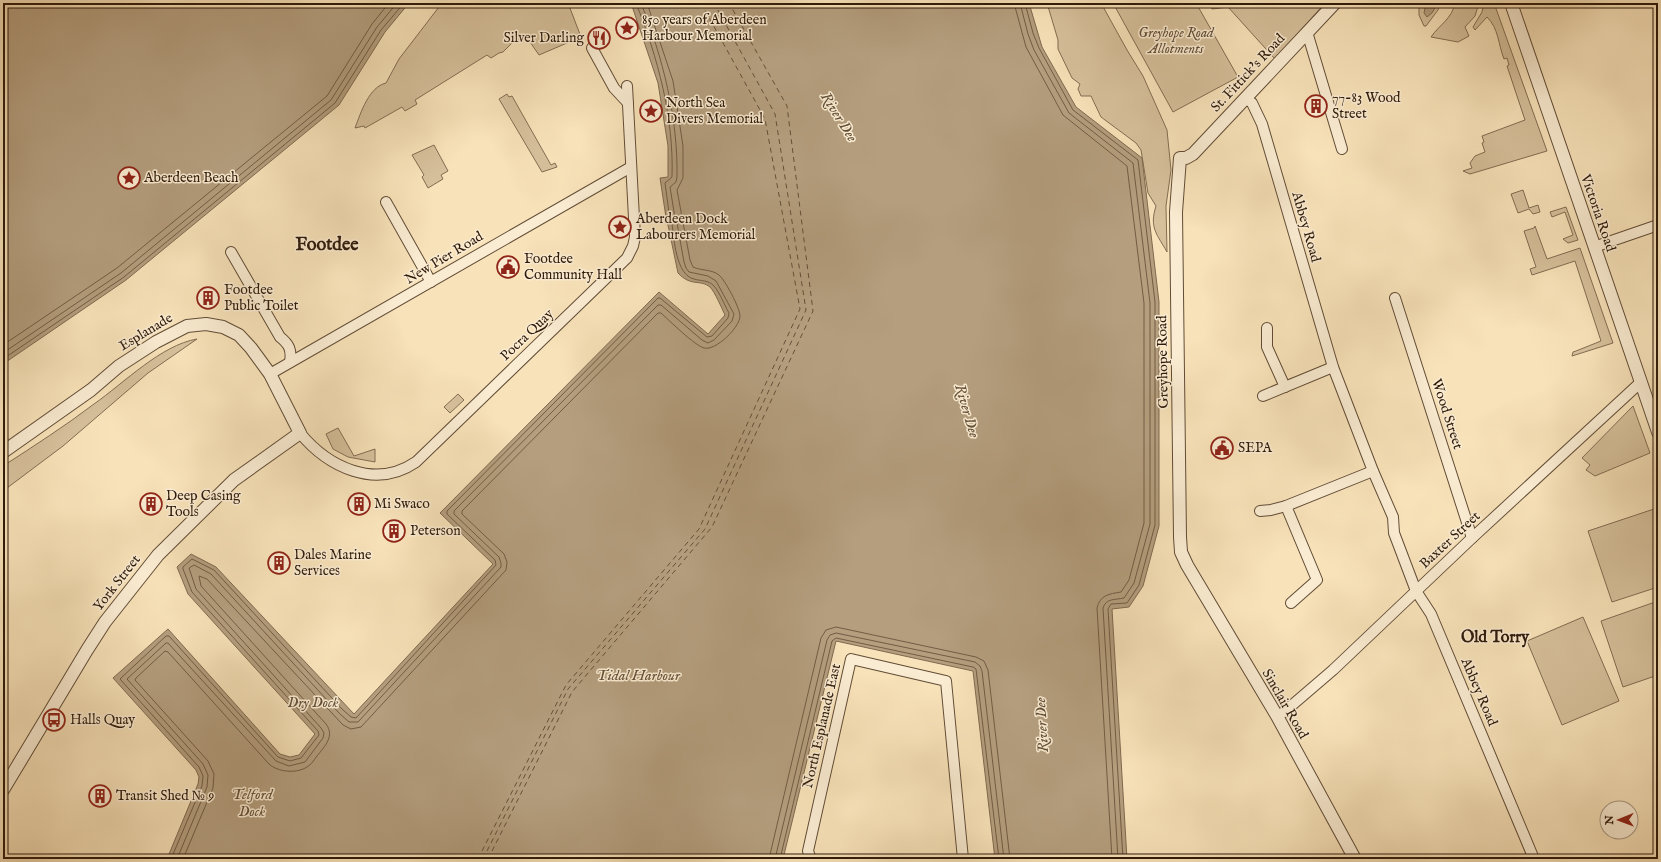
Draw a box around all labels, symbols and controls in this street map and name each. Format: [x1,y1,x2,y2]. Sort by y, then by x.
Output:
place label: 850 years of Aberdeen Harbour Memorial [642,11,767,45]
place icon: 850 years of Aberdeen Harbour Memorial [614,15,640,41]
park label: Greyhope Road Allotments [1138,24,1215,58]
restaurant icon: Silver Darling [586,25,612,51]
place label: Silver Darling [504,29,584,47]
street label: St. Fittick's Road [1207,30,1289,116]
water label: River Dee [816,89,862,145]
place label: 77-83 Wood Street [1332,89,1401,123]
building icon: 77-83 Wood Street [1303,93,1329,119]
place label: North Sea Divers Memorial [666,94,763,128]
place icon: North Sea Divers Memorial [638,98,664,124]
place icon: Aberdeen Beach [116,165,142,191]
place label: Aberdeen Beach [143,169,239,187]
street label: Victoria Road [1576,171,1620,255]
street label: Abbey Road [1287,189,1325,265]
place label: Aberdeen Dock Labourers Memorial [635,210,756,244]
place icon: Aberdeen Dock Labourers Memorial [607,214,633,240]
street label: New Pier Road [401,227,487,288]
district label: Footdee [296,234,359,257]
place label: Footdee Community Hall [524,250,622,284]
public building icon: Footdee Community Hall [495,254,521,280]
place label: Footdee Public Toilet [224,281,299,315]
building icon: Footdee Public Toilet [195,285,221,311]
street label: Pocra Quay [497,305,557,365]
street label: Esplanade [116,309,177,355]
street label: Greyhope Road [1153,315,1173,409]
street label: Wood Street [1427,376,1467,452]
water label: River Dee [950,382,984,440]
public building icon: SEPA [1209,435,1235,461]
place label: SEPA [1238,439,1273,457]
place label: Deep Casing Tools [166,487,241,521]
building icon: Deep Casing Tools [138,491,164,517]
building icon: Mi Swaco [346,491,372,517]
place label: Mi Swaco [374,495,430,513]
street label: Baxter Street [1416,507,1484,573]
building icon: Peterson [381,518,407,544]
place label: Peterson [410,522,461,540]
place label: Dales Marine Services [294,546,372,580]
building icon: Dales Marine Services [266,550,292,576]
street label: York Street [89,551,145,615]
district label: Old Torry [1461,628,1530,648]
street label: Abbey Road [1456,654,1502,729]
street label: North Esplanade East [799,662,845,790]
water label: Tidal Harbour [596,666,681,685]
street label: Sinclair Road [1258,666,1313,743]
water label: Dry Dock [287,693,339,712]
water label: River Dee [1031,697,1053,753]
bus stop icon: Halls Quay [41,707,67,733]
place label: Halls Quay [70,711,135,729]
building icon: Transit Shed № 9 [87,783,113,809]
water label: Telford Dock [232,785,273,821]
place label: Transit Shed № 9 [116,787,214,805]
north arrow [1599,800,1639,840]
text: N [1603,815,1617,826]

